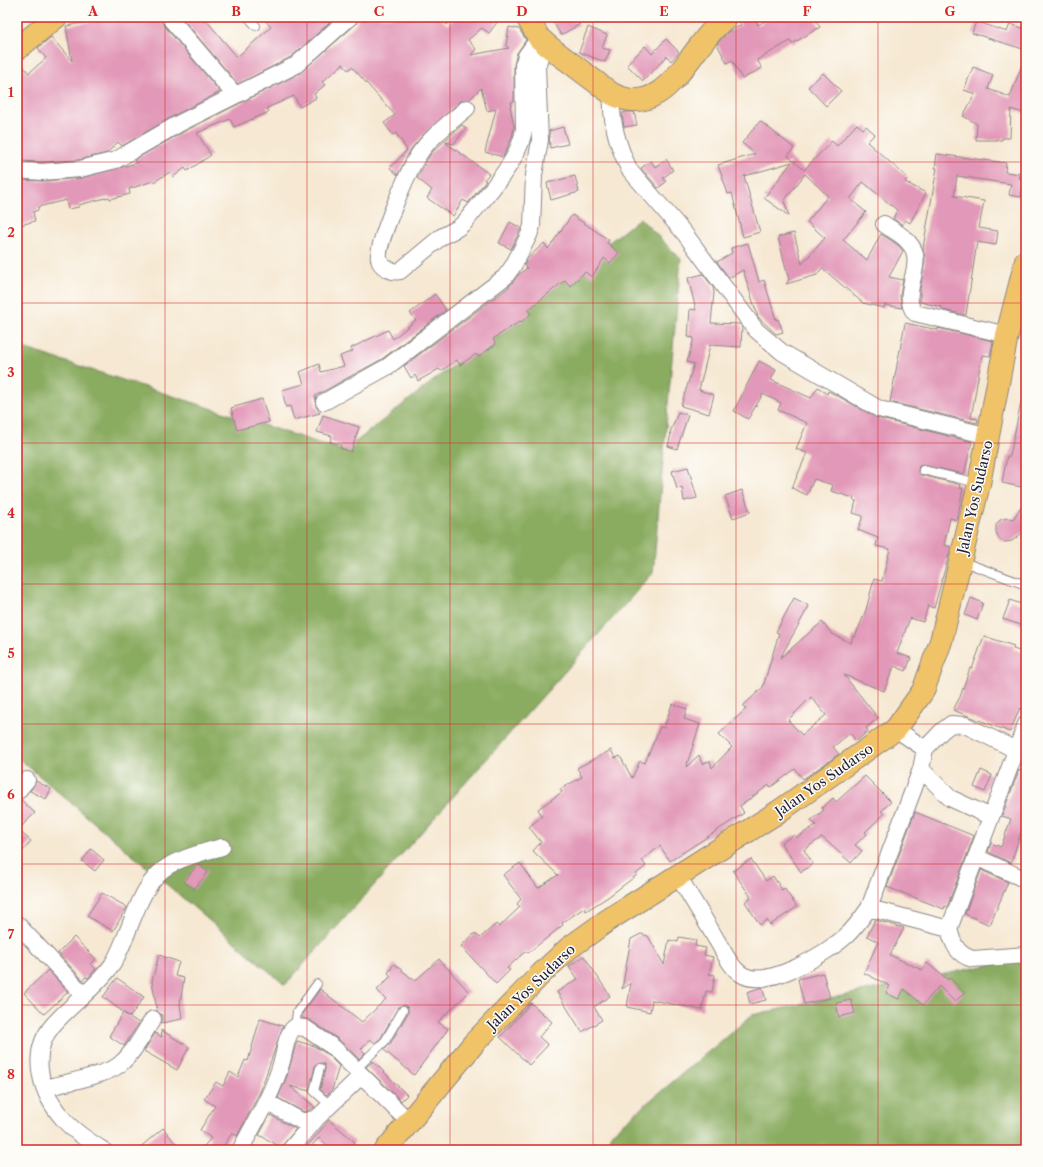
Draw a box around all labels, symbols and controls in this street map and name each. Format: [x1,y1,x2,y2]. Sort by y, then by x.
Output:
text: A [87,3,99,19]
text: B [231,3,241,19]
text: C [374,3,384,19]
text: D [516,3,528,19]
text: E [659,3,669,19]
text: F [803,3,812,19]
text: G [944,3,956,19]
text: 1 [8,84,14,100]
text: 2 [7,224,15,240]
text: 3 [7,364,15,380]
street label: Jalan Yos Sudarso [953,439,997,557]
text: 4 [7,505,15,521]
text: 5 [7,645,15,661]
street label: Jalan Yos Sudarso [770,739,877,822]
text: 6 [7,786,15,802]
text: 7 [8,926,15,942]
street label: Jalan Yos Sudarso [482,940,579,1035]
text: 8 [7,1066,15,1082]

